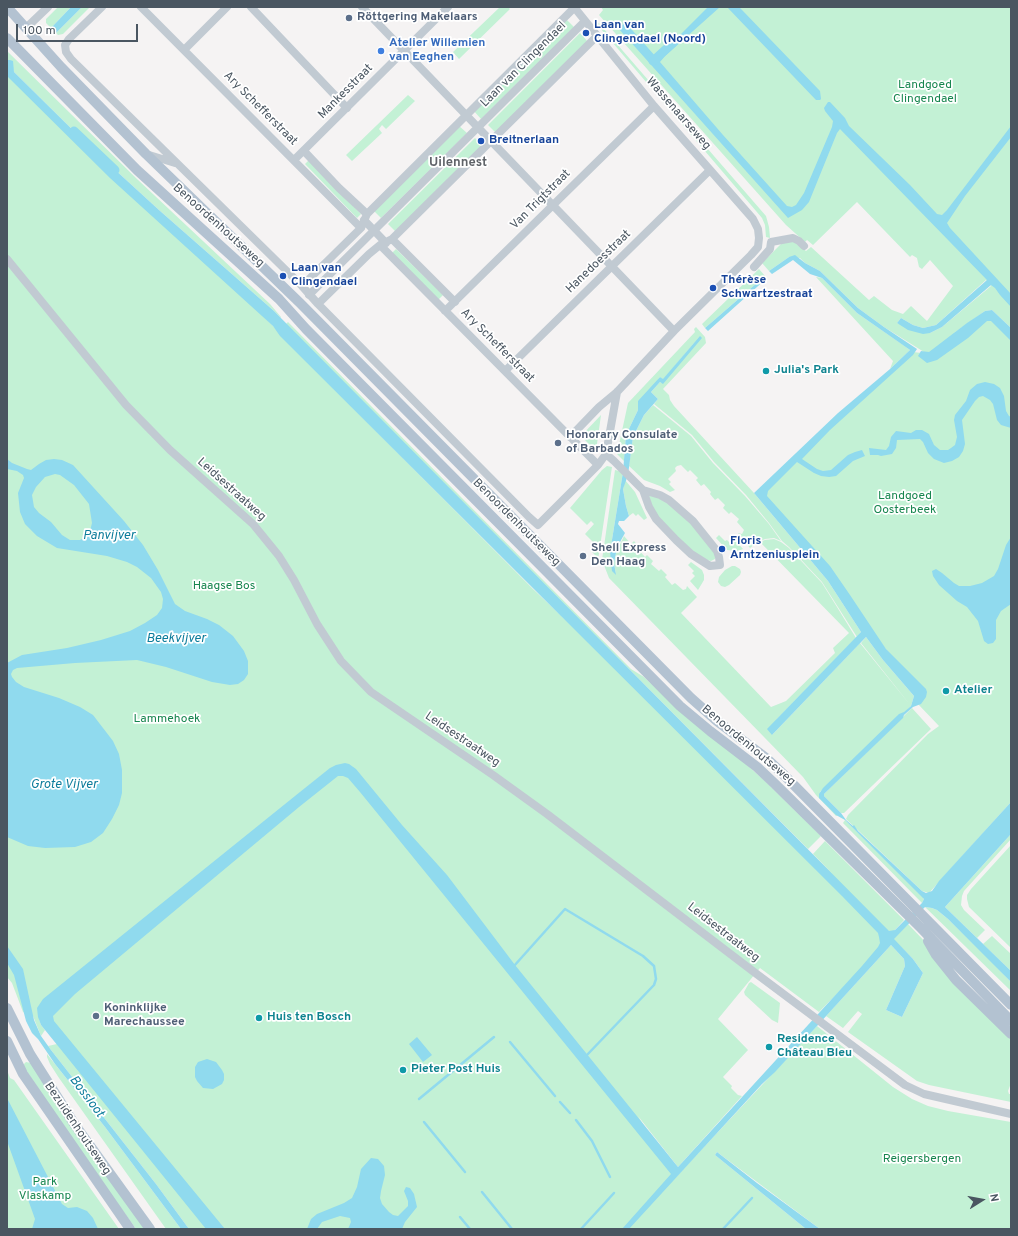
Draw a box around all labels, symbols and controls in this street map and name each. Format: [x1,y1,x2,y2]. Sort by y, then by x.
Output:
place label: Röttgering Makelaars [357,11,478,25]
marker: Röttgering Makelaars [344,13,354,23]
scale bar [18,16,140,42]
street label: Laan van Clingendael [478,19,570,111]
place label: Laan van Clingendael (Noord) [594,19,706,47]
text: 100 m [23,23,56,39]
marker: Laan van Clingendael (Noord) [581,28,591,38]
place label: Atelier Willemien van Eeghen [389,37,485,65]
marker: Atelier Willemien van Eeghen [376,46,386,56]
street label: Mankesstraat [316,62,376,122]
street label: Ary Schefferstraat [220,69,300,149]
street label: Wassenaarseweg [642,75,714,153]
park label: Landgoed Clingendael [893,79,957,107]
place label: Breitnerlaan [489,134,559,148]
marker: Breitnerlaan [476,136,486,146]
district label: Uilennest [429,155,487,171]
street label: Van Trigtstraat [508,167,574,233]
street label: Benoordenhoutseweg [169,181,267,271]
street label: Hanedoesstraat [564,227,634,297]
place label: Laan van Clingendael [291,262,357,290]
marker: Laan van Clingendael [278,271,288,281]
place label: Thérèse Schwartzestraat [721,274,813,302]
marker: Thérèse Schwartzestraat [708,283,718,293]
street label: Ary Schefferstraat [457,306,537,386]
place label: Julia's Park [774,364,839,378]
marker: Julia's Park [761,366,771,376]
place label: Honorary Consulate of Barbados [566,429,677,457]
marker: Honorary Consulate of Barbados [553,438,563,448]
street label: Leidsestraatweg [194,455,268,525]
street label: Benoordenhoutseweg [469,476,563,570]
park label: Landgoed Oosterbeek [874,490,936,518]
water label: Panvijver [83,528,135,544]
place label: Floris Arntzeniusplein [730,535,819,563]
place label: Shell Express Den Haag [591,542,667,570]
marker: Floris Arntzeniusplein [717,544,727,554]
marker: Shell Express Den Haag [578,551,588,561]
park label: Haagse Bos [193,580,255,594]
water label: Beekvijver [146,631,206,647]
place label: Atelier [954,684,992,698]
marker: Atelier [941,686,951,696]
street label: Benoordenhoutseweg [698,703,798,789]
street label: Leidsestraatweg [422,710,502,770]
park label: Lammehoek [134,713,200,727]
water label: Grote Vijver [30,777,98,793]
street label: Leidsestraatweg [684,900,762,966]
place label: Koninklijke Marechaussee [104,1002,185,1030]
marker: Koninklijke Marechaussee [91,1011,101,1021]
place label: Huis ten Bosch [267,1011,351,1025]
marker: Huis ten Bosch [254,1013,264,1023]
place label: Residence Château Bleu [777,1033,852,1061]
marker: Residence Château Bleu [764,1042,774,1052]
place label: Pieter Post Huis [411,1063,501,1077]
marker: Pieter Post Huis [398,1065,408,1075]
water label: Bossloot [65,1073,107,1121]
street label: Bezuidenhoutseweg [41,1080,113,1178]
park label: Reigersbergen [883,1153,961,1167]
park label: Park Vlaskamp [19,1176,71,1204]
north arrow [962,1180,1002,1220]
text: N [986,1192,1001,1203]

